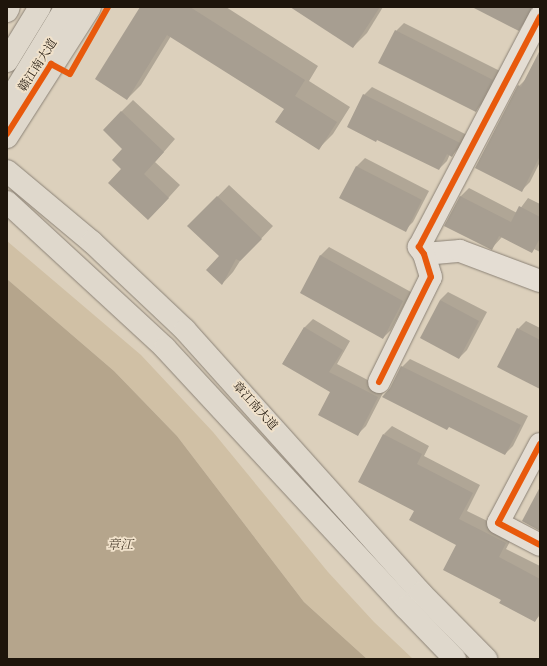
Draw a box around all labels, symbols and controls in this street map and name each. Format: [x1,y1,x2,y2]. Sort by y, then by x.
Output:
street label: 赣江南大道 [17,37,61,95]
street label: 章江南大道 [229,380,279,434]
water label: 章江 [107,538,133,554]

